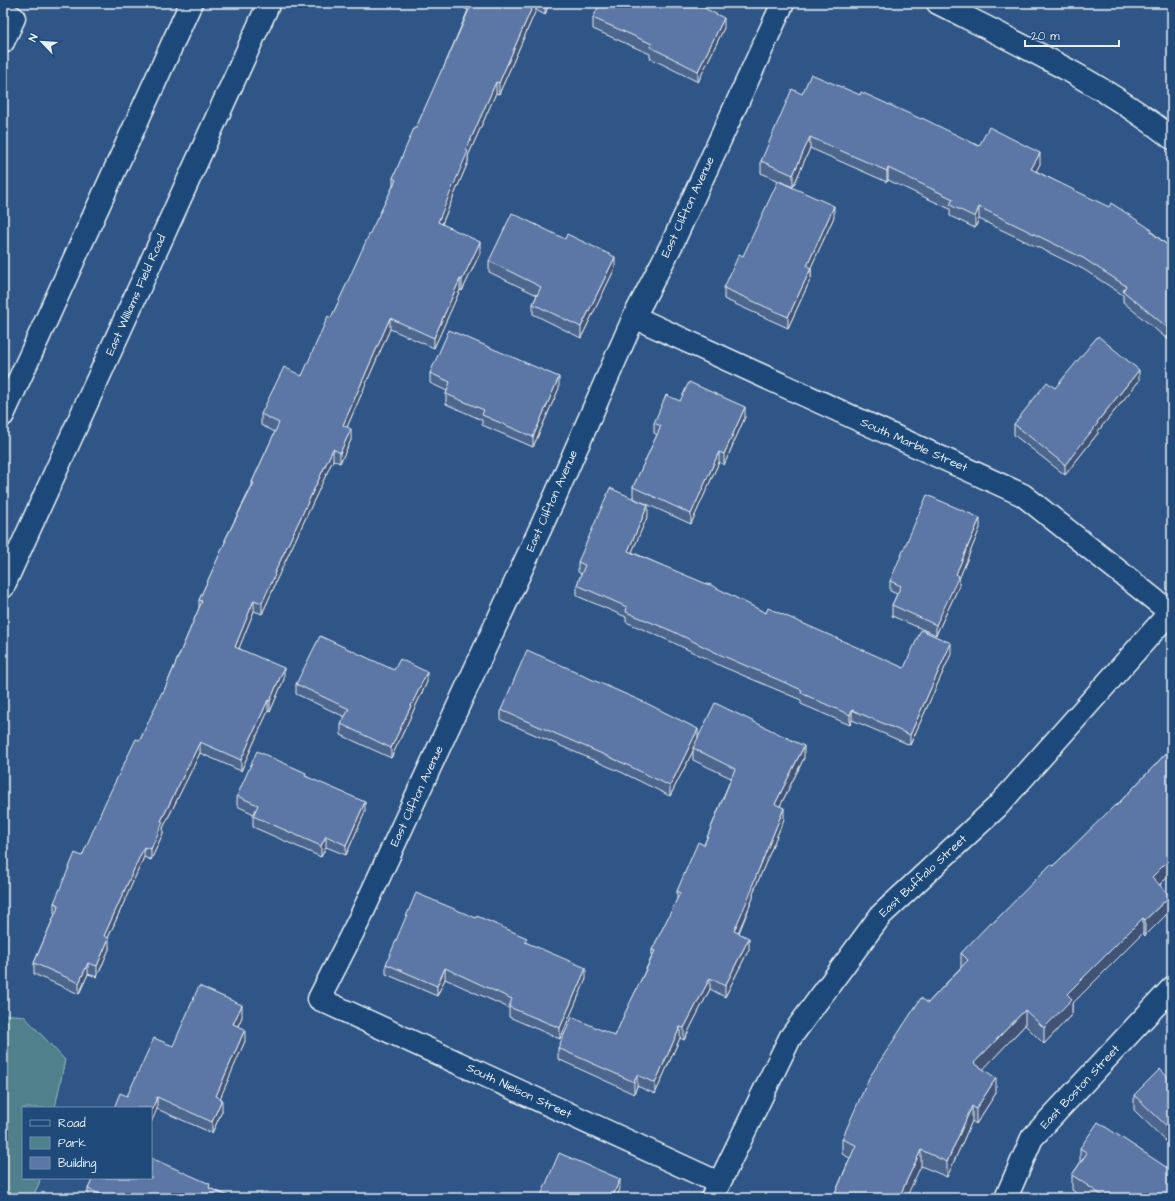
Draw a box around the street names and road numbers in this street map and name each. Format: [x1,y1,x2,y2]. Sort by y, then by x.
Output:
street label: East Clifton Avenue [657,153,719,260]
street label: East Williams Field Road [102,232,170,358]
street label: South Marble Street [858,414,970,476]
street label: East Clifton Avenue [522,447,582,555]
street label: East Clifton Avenue [386,742,448,849]
street label: East Buffalo Street [875,831,971,921]
street label: East Boston Street [1036,1041,1124,1133]
street label: South Nielson Street [464,1059,575,1123]

